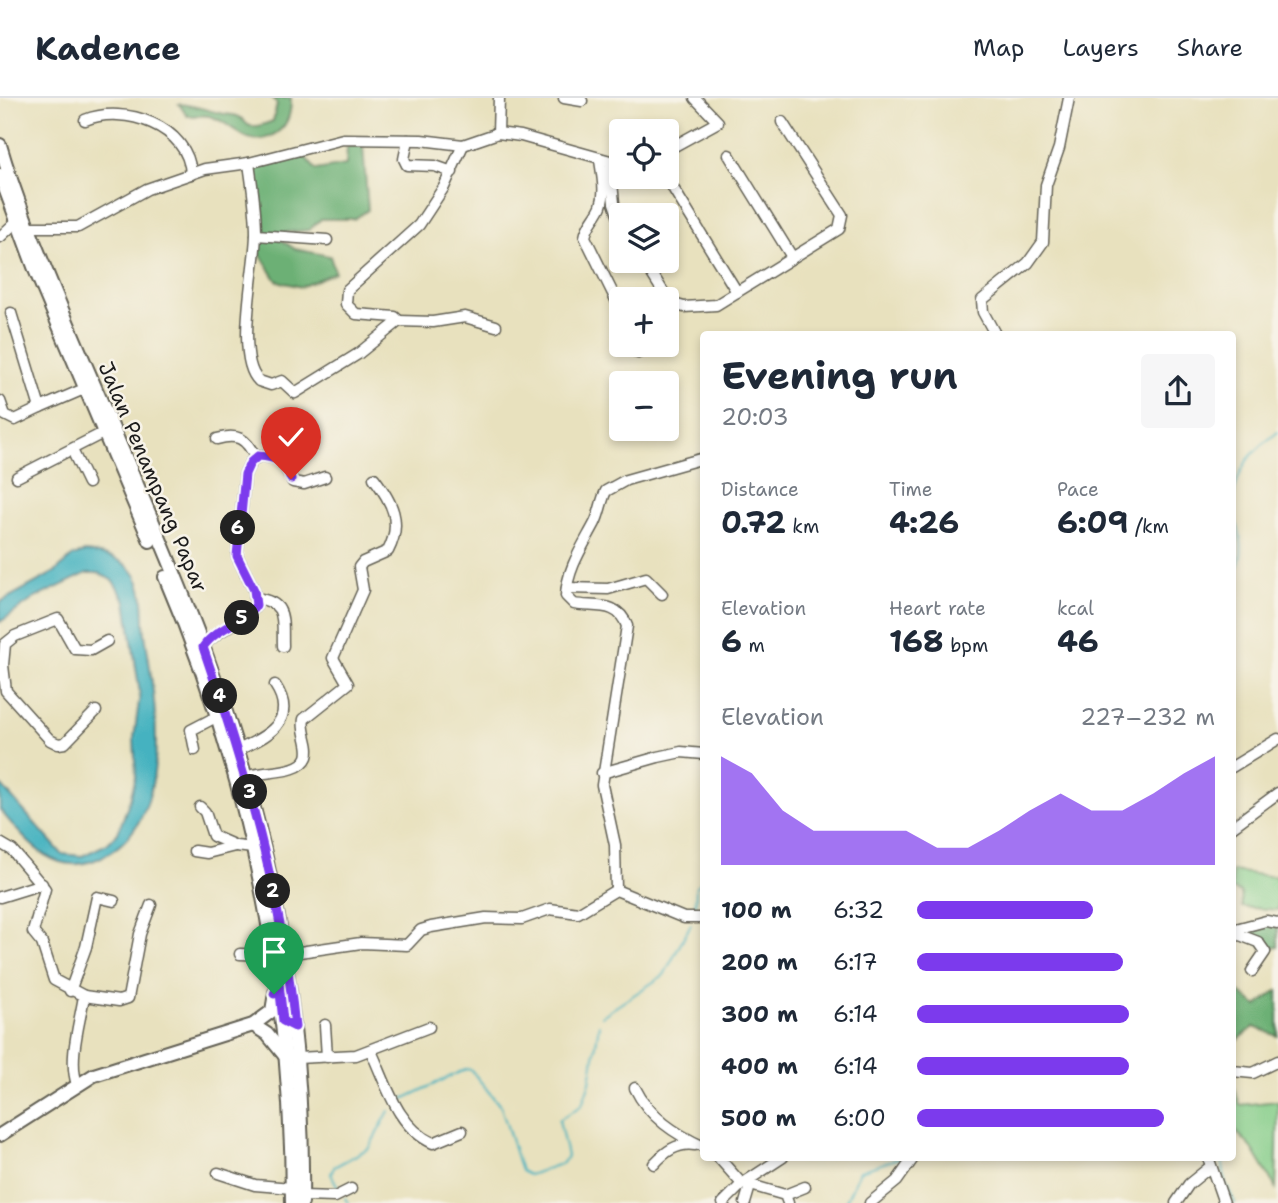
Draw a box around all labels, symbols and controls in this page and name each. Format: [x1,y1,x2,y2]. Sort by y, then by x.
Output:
text: Kadence [35,26,181,71]
text: Map [973,32,1024,64]
text: Layers [1062,32,1139,64]
text: Share [1177,32,1243,64]
map controls [609,119,679,441]
button: locate [609,119,679,189]
button: layers [609,203,679,273]
button: + [609,287,679,357]
text: Evening run [721,350,958,401]
button: share [1141,354,1215,428]
street label: Jalan Penampang Papar [92,357,214,597]
button: − [609,371,679,441]
text: 20:03 [721,402,789,432]
pin [261,407,321,479]
icon: check [272,418,310,456]
text: Distance [721,477,799,502]
text: Time [889,477,933,502]
text: Pace [1057,477,1099,502]
text: 0.72 [721,502,786,543]
text: 4:26 [889,502,959,543]
text: 6:09 [1057,502,1128,543]
pin: 6 [220,510,256,546]
text: km [786,514,819,539]
text: /km [1128,514,1169,539]
text: 6 [231,515,244,540]
text: Elevation [721,596,806,621]
text: Heart rate [889,596,986,621]
text: kcal [1057,596,1094,621]
pin: 5 [224,601,260,636]
text: 5 [236,605,247,630]
text: 6 [721,621,742,662]
text: 168 [889,621,944,662]
text: 46 [1057,621,1099,662]
text: m [742,633,765,658]
text: bpm [944,633,988,658]
pin: 4 [202,678,238,714]
text: 4 [213,683,226,708]
text: Elevation [721,702,824,732]
text: 227–232 m [1080,702,1215,732]
pin: 3 [232,774,268,810]
text: 3 [243,779,256,804]
pin: 2 [256,874,290,908]
text: 2 [266,878,279,903]
text: 100 m [721,895,792,925]
text: 6:32 [833,895,884,925]
pin [244,922,304,994]
icon: arrive [255,933,293,971]
text: 200 m [721,947,798,977]
text: 6:17 [833,947,878,977]
text: 300 m [721,999,798,1029]
text: 6:14 [833,999,878,1029]
text: 400 m [721,1051,798,1081]
text: 6:14 [833,1051,878,1081]
text: 500 m [721,1103,796,1133]
text: 6:00 [833,1103,886,1133]

